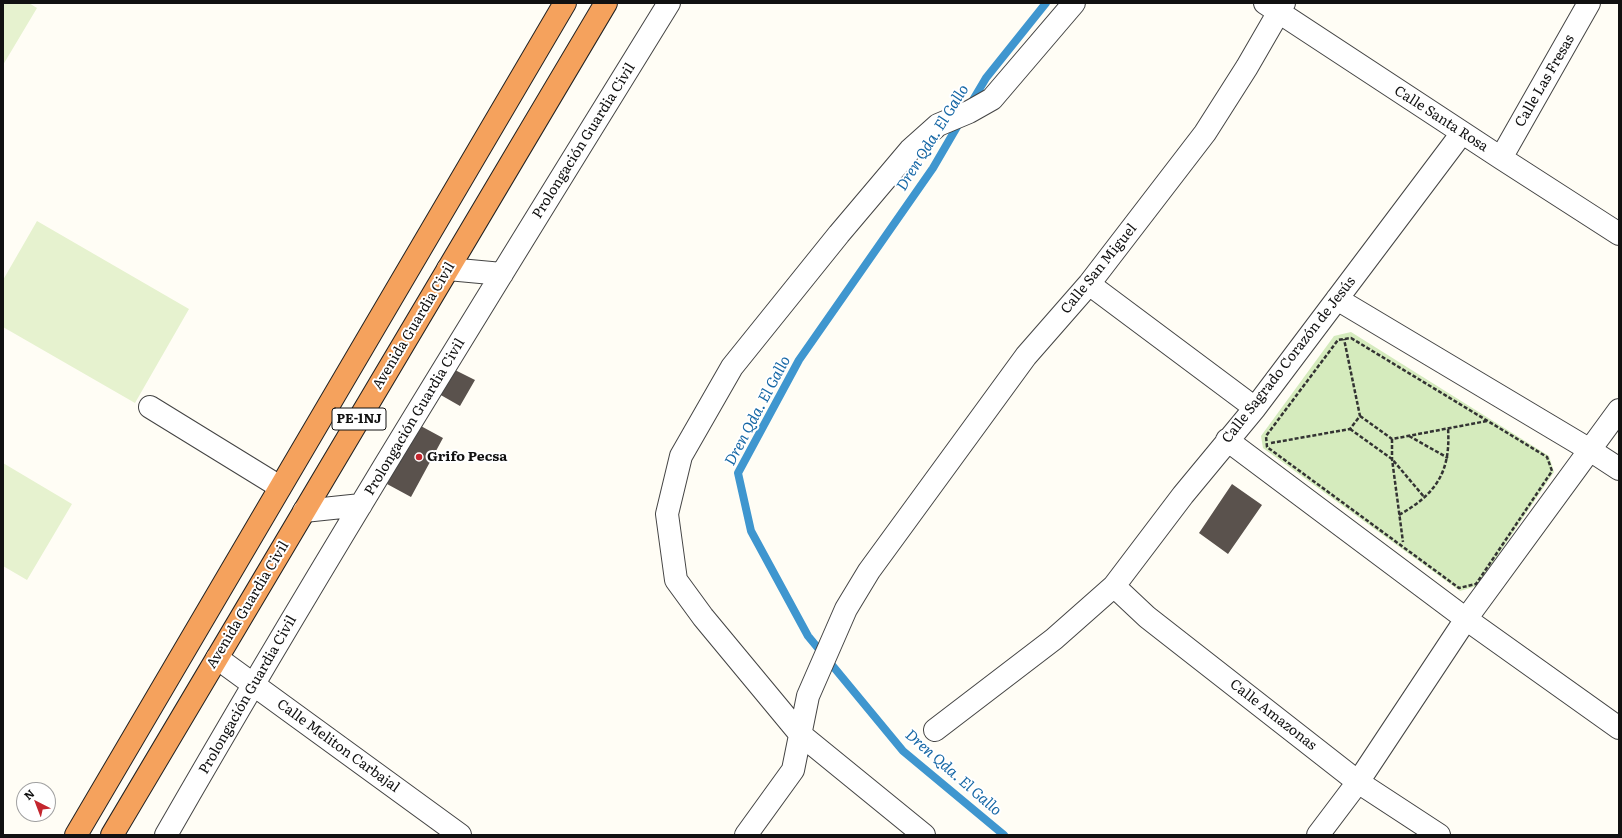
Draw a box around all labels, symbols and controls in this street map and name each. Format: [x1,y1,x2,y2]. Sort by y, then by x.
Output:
street label: Calle Las Fresas [1512,32,1578,130]
street label: Prolongación Guardia Civil [529,60,639,222]
water label: Dren Qda. El Gallo [893,82,973,194]
street label: Calle Santa Rosa [1391,82,1491,156]
street label: Calle San Miguel [1057,221,1141,317]
street label: Avenida Guardia Civil [369,259,459,393]
street label: Calle Sagrado Corazón de Jesús [1219,273,1359,447]
street label: Prolongación Guardia Civil [361,335,469,499]
water label: Dren Qda. El Gallo [721,353,795,469]
road number: PE-1NJ [332,408,386,430]
place label: Grifo Pecsa [427,449,507,465]
marker: Grifo Pecsa [414,452,424,462]
street label: Avenida Guardia Civil [203,538,293,672]
street label: Prolongación Guardia Civil [196,613,300,777]
street label: Calle Amazonas [1226,676,1320,754]
street label: Calle Meliton Carbajal [273,696,403,796]
water label: Dren Qda. El Gallo [901,726,1005,820]
north arrow [16,782,56,822]
text: N [20,785,37,803]

